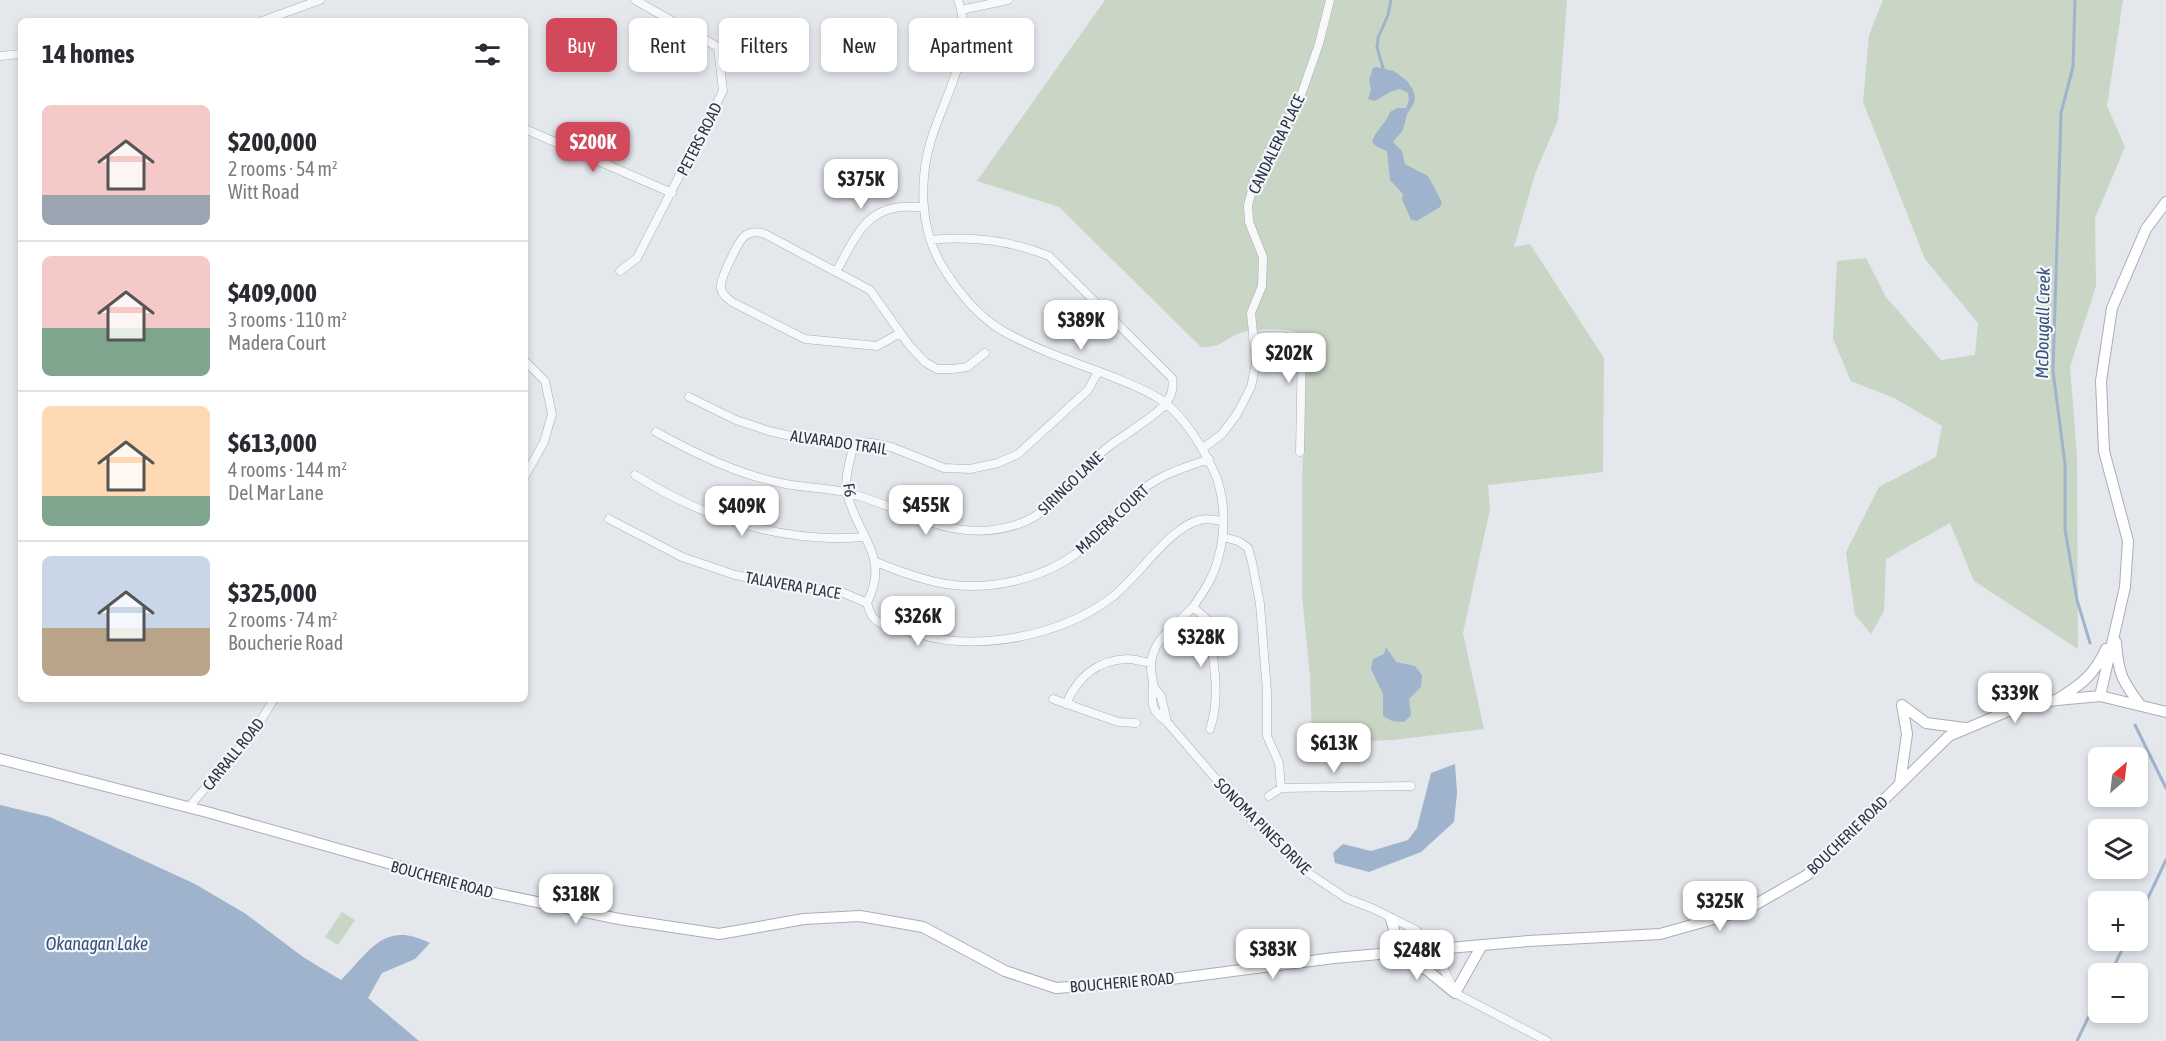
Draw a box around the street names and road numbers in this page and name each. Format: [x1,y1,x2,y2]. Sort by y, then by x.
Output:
street label: CANDALERA PLACE [1244,91,1308,197]
street label: PETERS ROAD [673,100,725,178]
street label: ALVARADO TRAIL [789,426,890,458]
street label: SIRINGO LANE [1034,448,1106,518]
street label: MADERA COURT [1072,481,1152,557]
street label: F6 [840,482,860,498]
street label: TALAVERA PLACE [744,568,842,602]
street label: CARRALL ROAD [198,714,268,794]
street label: SONOMA PINES DRIVE [1211,774,1315,878]
street label: BOUCHERIE ROAD [1803,792,1891,878]
street label: BOUCHERIE ROAD [389,857,495,901]
street label: BOUCHERIE ROAD [1069,968,1175,996]

